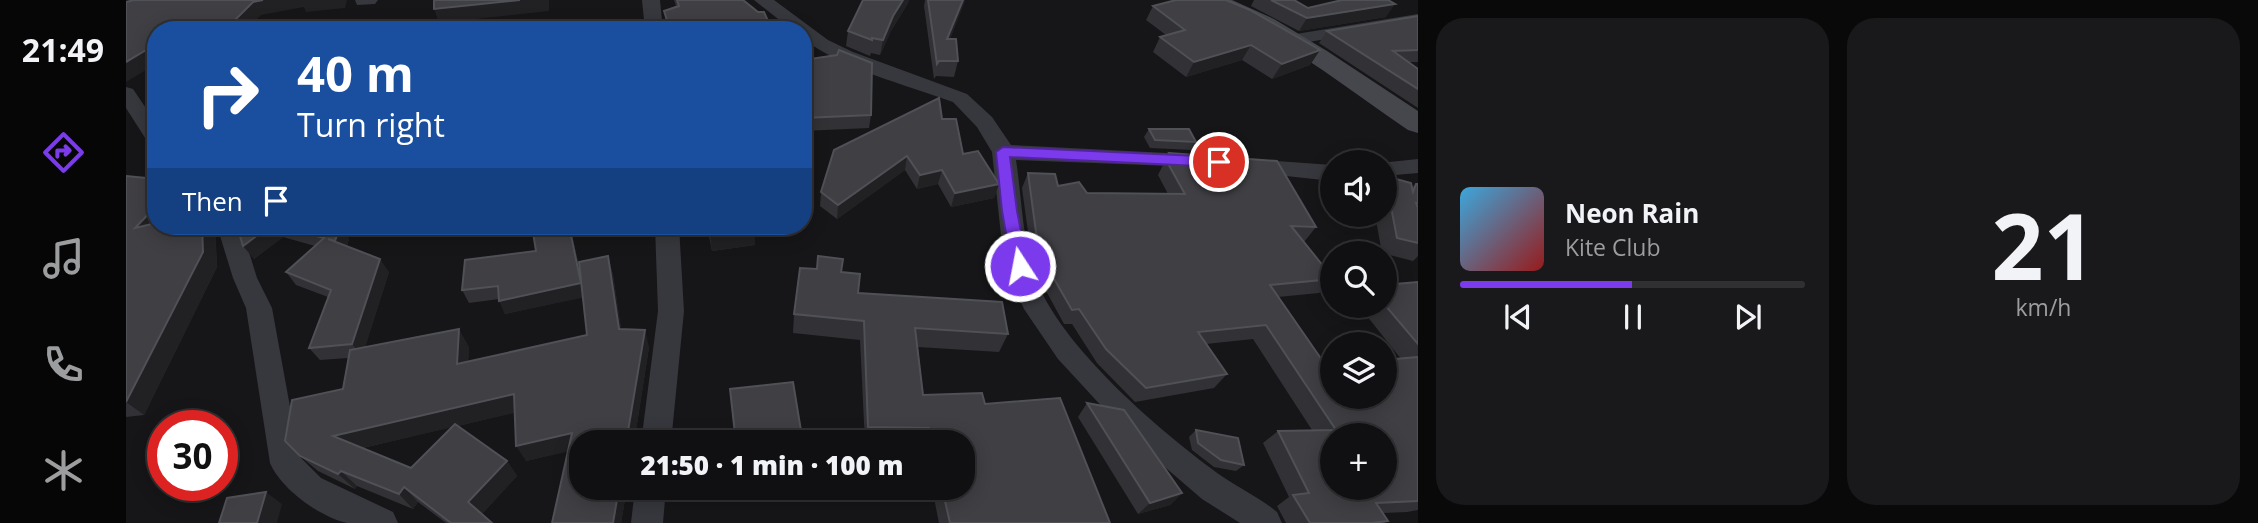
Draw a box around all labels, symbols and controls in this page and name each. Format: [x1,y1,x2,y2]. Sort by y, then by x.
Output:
text: 21:49 [22,28,104,71]
text: 40 m [297,40,414,106]
icon: right [182,49,273,140]
text: Turn right [297,103,445,146]
icon: directions [39,128,88,177]
pin [1189,132,1249,192]
icon: arrive [1200,143,1238,181]
map controls [1320,150,1397,500]
button: sound [1320,150,1397,227]
icon: arrive [257,182,295,220]
text: Then [182,183,243,219]
text: 21 [1991,183,2096,307]
text: Neon Rain [1565,195,1699,231]
position arrow [983,229,1057,303]
text: Kite Club [1565,231,1660,263]
icon: music [39,234,88,283]
button: search [1320,241,1397,318]
text: km/h [2016,291,2071,323]
icon: previous [1499,298,1537,336]
icon: pause [1614,298,1652,336]
icon: next [1729,298,1767,336]
button: layers [1320,332,1397,409]
icon: phone [39,340,88,389]
speed limit sign: 30 [147,410,238,501]
button: + [1320,423,1397,500]
icon: climate [39,446,88,495]
text: 21:50 · 1 min · 100 m [641,447,903,483]

